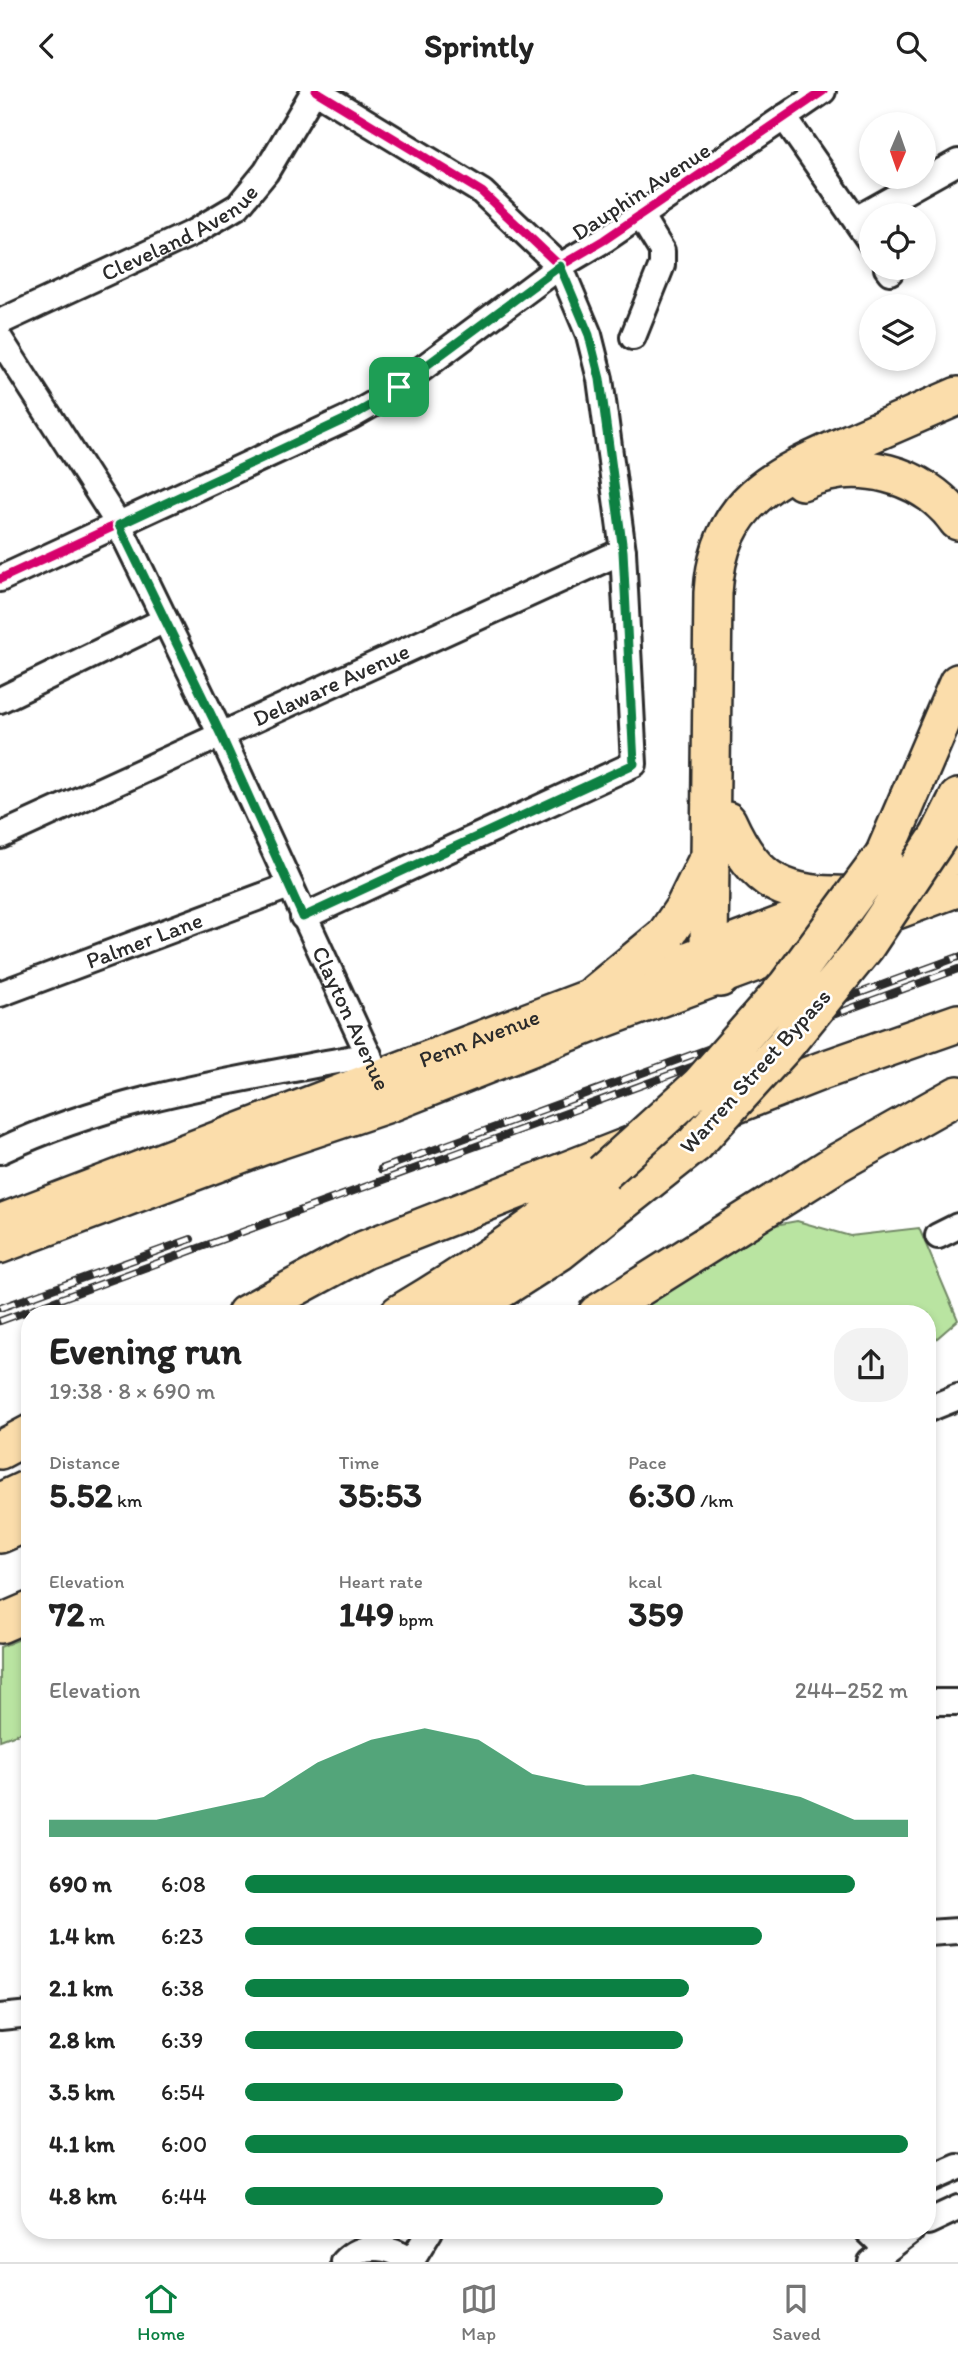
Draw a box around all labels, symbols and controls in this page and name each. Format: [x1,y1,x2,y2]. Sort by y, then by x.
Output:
icon: back [28,27,66,65]
text: Sprintly [424,27,534,65]
icon: search [892,27,930,65]
north arrow [859,112,936,189]
map controls [859,112,936,371]
street label: Dauphin Avenue [566,136,716,246]
street label: Cleveland Avenue [97,179,264,287]
button: locate [859,203,936,280]
button: layers [859,294,936,371]
pin [369,357,429,417]
icon: arrive [380,368,418,406]
street label: Delaware Avenue [248,637,414,732]
street label: Palmer Lane [82,906,206,975]
street label: Clayton Avenue [306,942,397,1095]
street label: Warren Street Bypass [673,983,837,1159]
street label: Penn Avenue [415,1002,544,1074]
text: Evening run [49,1328,242,1374]
button: share [834,1328,908,1402]
text: 19:38 · 8 × 690 m [49,1377,215,1405]
text: Distance [49,1451,120,1474]
text: Time [339,1451,379,1474]
text: Pace [628,1451,666,1474]
text: 5.52 [49,1474,113,1516]
text: 35:53 [339,1474,422,1516]
text: 6:30 [628,1474,696,1516]
text: km [113,1489,142,1512]
text: /km [696,1489,733,1512]
text: Elevation [49,1570,125,1593]
text: Heart rate [339,1570,423,1593]
text: kcal [628,1570,662,1593]
text: 72 [49,1593,85,1635]
text: 149 [339,1593,394,1635]
text: 359 [628,1593,684,1635]
text: m [85,1608,105,1631]
text: bpm [394,1608,434,1631]
text: Elevation [49,1676,140,1704]
text: 244–252 m [795,1676,908,1704]
text: 690 m [49,1870,112,1898]
text: 6:08 [161,1870,206,1898]
text: 1.4 km [49,1922,115,1950]
text: 6:23 [161,1922,203,1950]
text: 2.1 km [49,1974,113,2002]
text: 6:38 [161,1974,204,2002]
text: 2.8 km [49,2026,115,2054]
text: 6:39 [161,2026,203,2054]
text: 3.5 km [49,2078,115,2106]
text: 6:54 [161,2078,205,2106]
text: 4.1 km [49,2130,115,2158]
text: 6:00 [161,2130,207,2158]
text: 4.8 km [49,2182,117,2210]
text: 6:44 [161,2182,206,2210]
tab: Home [137,2280,185,2345]
tab: Map [460,2280,498,2345]
tab: Saved [772,2280,821,2345]

